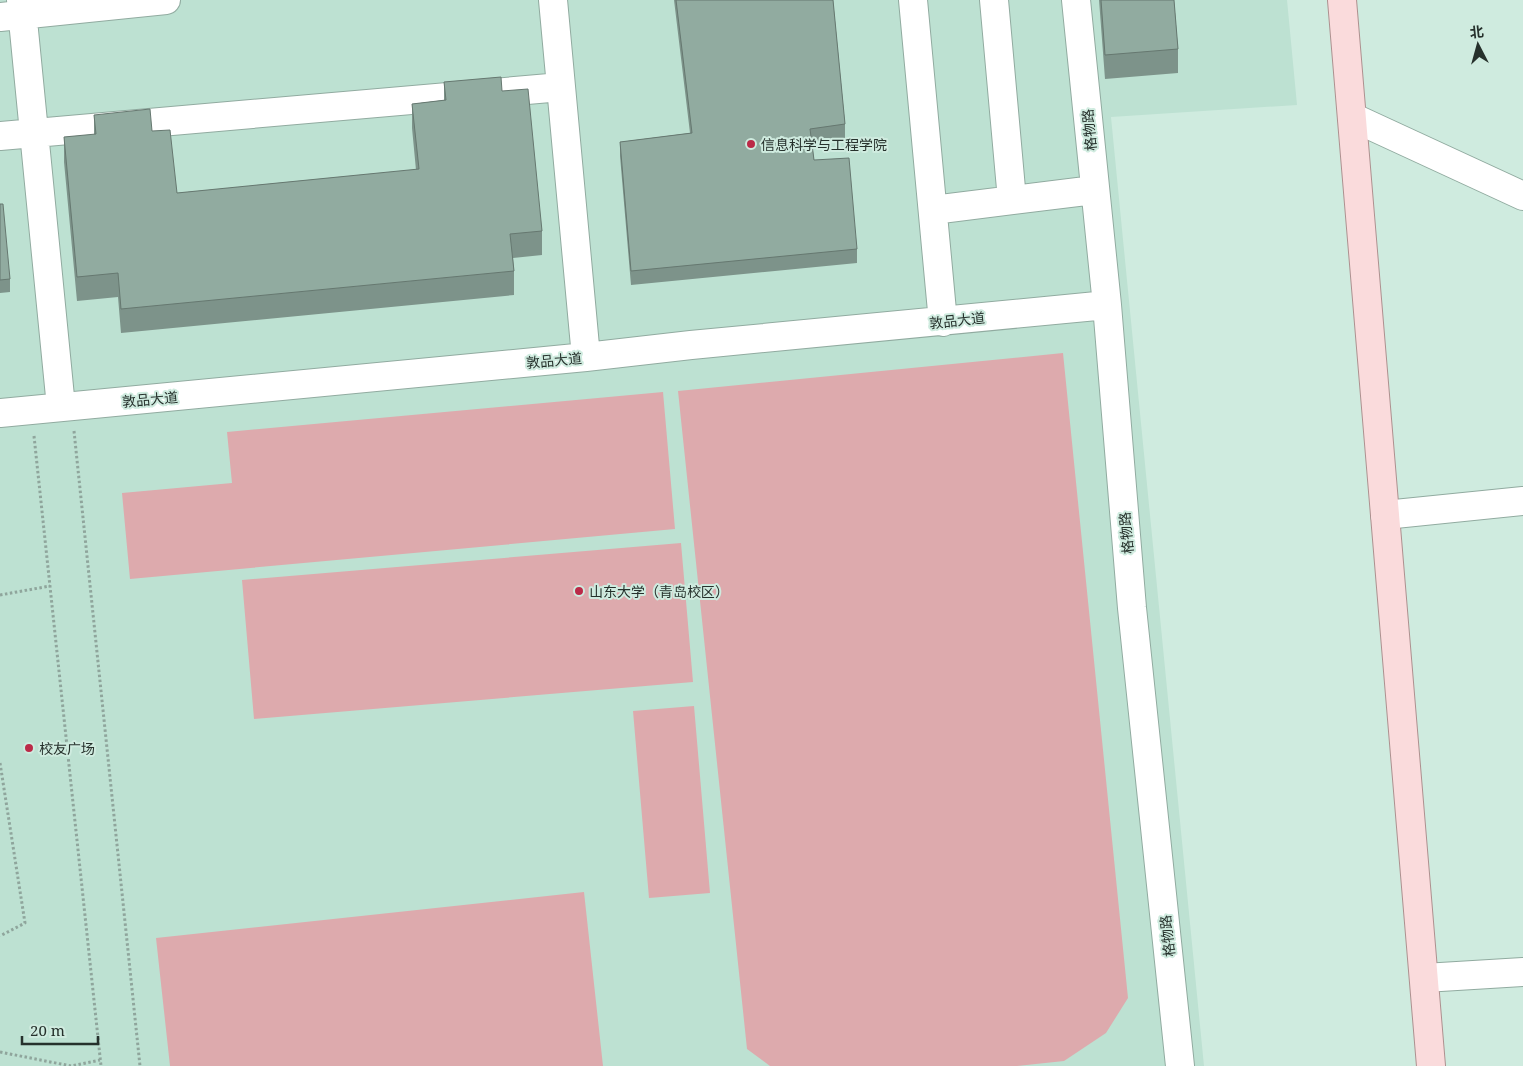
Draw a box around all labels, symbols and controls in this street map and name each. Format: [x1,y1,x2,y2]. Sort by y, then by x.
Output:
north arrow [1453,20,1503,70]
text: 北 [1469,21,1485,42]
street label: 格物路 [1078,108,1100,152]
place label: 信息科学与工程学院 [761,135,887,154]
marker: 信息科学与工程学院 [745,138,757,150]
street label: 敦品大道 [928,308,986,332]
street label: 敦品大道 [525,348,583,372]
street label: 敦品大道 [121,387,179,411]
street label: 格物路 [1115,511,1137,555]
place label: 山东大学（青岛校区） [589,582,729,601]
marker: 山东大学（青岛校区） [573,585,585,597]
place label: 校友广场 [39,739,95,758]
marker: 校友广场 [23,742,35,754]
street label: 格物路 [1155,914,1179,958]
scale bar [22,1014,99,1046]
text: 20 m [30,1020,65,1040]

